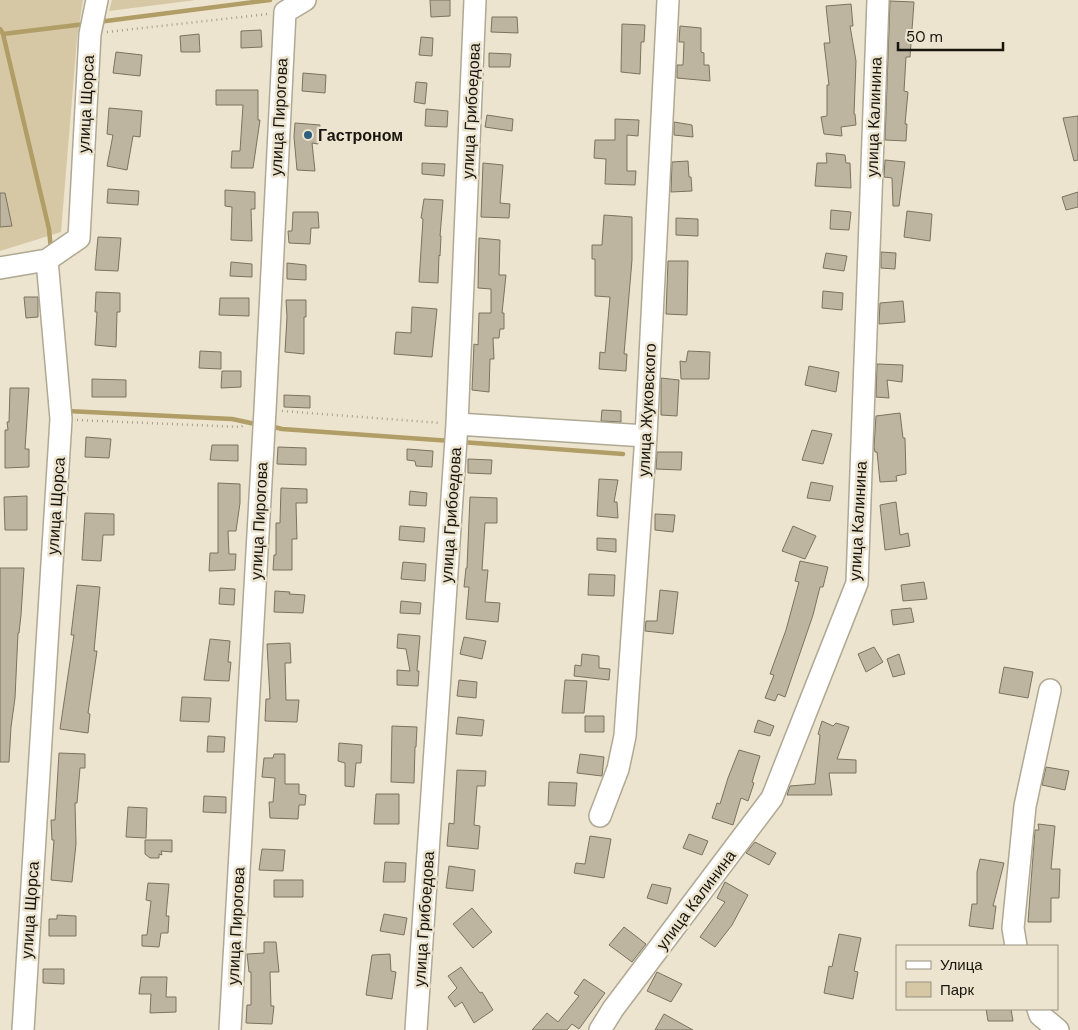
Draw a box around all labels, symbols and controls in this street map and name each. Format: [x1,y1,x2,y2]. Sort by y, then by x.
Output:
scale bar [898,20,1003,52]
text: 50 m [906,27,943,47]
street label: улица Грибоедова [457,42,485,179]
street label: улица Щорса [73,54,99,153]
street label: улица Калинина [861,56,887,177]
street label: улица Пирогова [265,57,293,177]
place label: Гастроном [318,125,403,146]
marker: Гастроном [302,129,314,141]
street label: улица Жуковского [633,343,661,477]
street label: улица Грибоедова [436,446,466,584]
street label: улица Щорса [42,456,70,556]
street label: улица Калинина [844,460,872,582]
street label: улица Пирогова [245,461,273,581]
street label: улица Калинина [651,846,741,954]
street label: улица Грибоедова [409,850,439,988]
street label: улица Щорса [16,860,44,960]
street label: улица Пирогова [222,866,250,986]
legend [896,945,1058,1010]
text: Улица [940,955,983,975]
text: Парк [940,980,974,1000]

